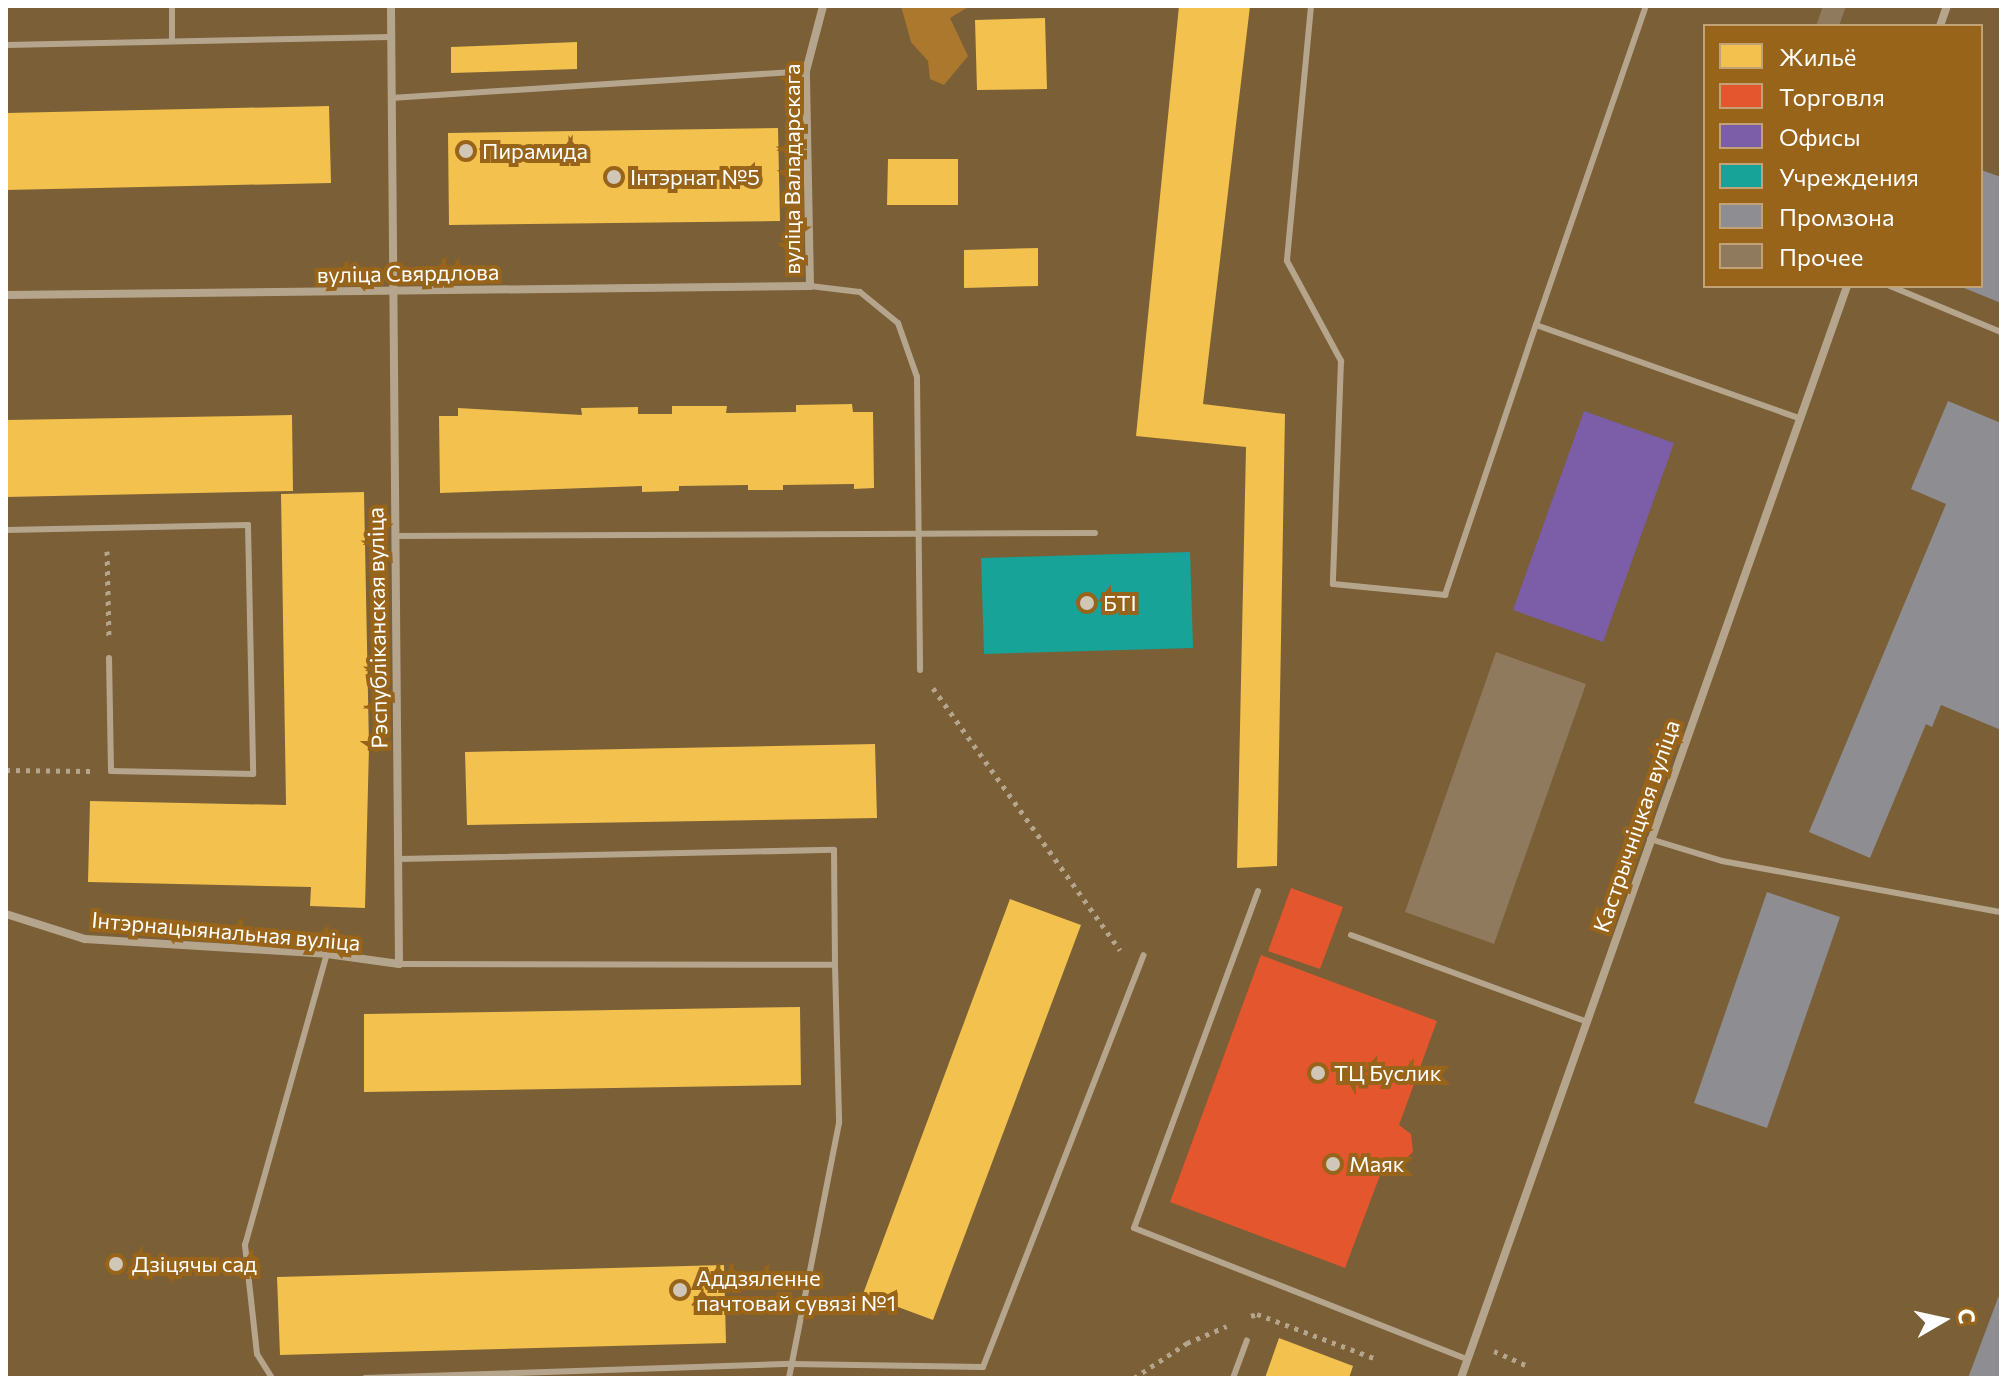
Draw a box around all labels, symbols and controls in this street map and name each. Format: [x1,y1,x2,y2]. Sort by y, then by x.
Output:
legend [1703,24,1983,288]
text: Жильё [1779,42,1856,71]
street label: вуліца Валадарскага [779,63,805,275]
text: Торговля [1779,82,1885,111]
text: Офисы [1779,122,1861,151]
place label: Пирамида [482,138,588,164]
marker: Пирамида [457,142,475,160]
text: Учреждения [1779,162,1919,191]
place label: Інтэрнат №5 [630,164,760,190]
marker: Інтэрнат №5 [605,168,623,186]
text: Промзона [1779,202,1894,231]
text: Прочее [1779,242,1863,271]
street label: вуліца Свярдлова [317,258,499,288]
street label: Рэспубліканская вуліца [362,507,392,749]
place label: БТІ [1103,590,1137,616]
marker: БТІ [1078,594,1096,612]
street label: Кастрычніцкая вуліца [1587,716,1685,936]
street label: Інтэрнацыянальная вуліца [91,906,361,956]
place label: ТЦ Буслик [1334,1060,1441,1086]
marker: ТЦ Буслик [1309,1064,1327,1082]
place label: Маяк [1349,1151,1405,1177]
marker: Маяк [1324,1155,1342,1173]
place label: Дзіцячы сад [132,1251,257,1277]
marker: Дзіцячы сад [107,1255,125,1273]
place label: Аддзяленне пачтовай сувязі №1 [696,1264,896,1316]
north arrow [1903,1280,1983,1360]
marker: Аддзяленне пачтовай сувязі №1 [671,1281,689,1299]
text: С [1953,1307,1982,1326]

